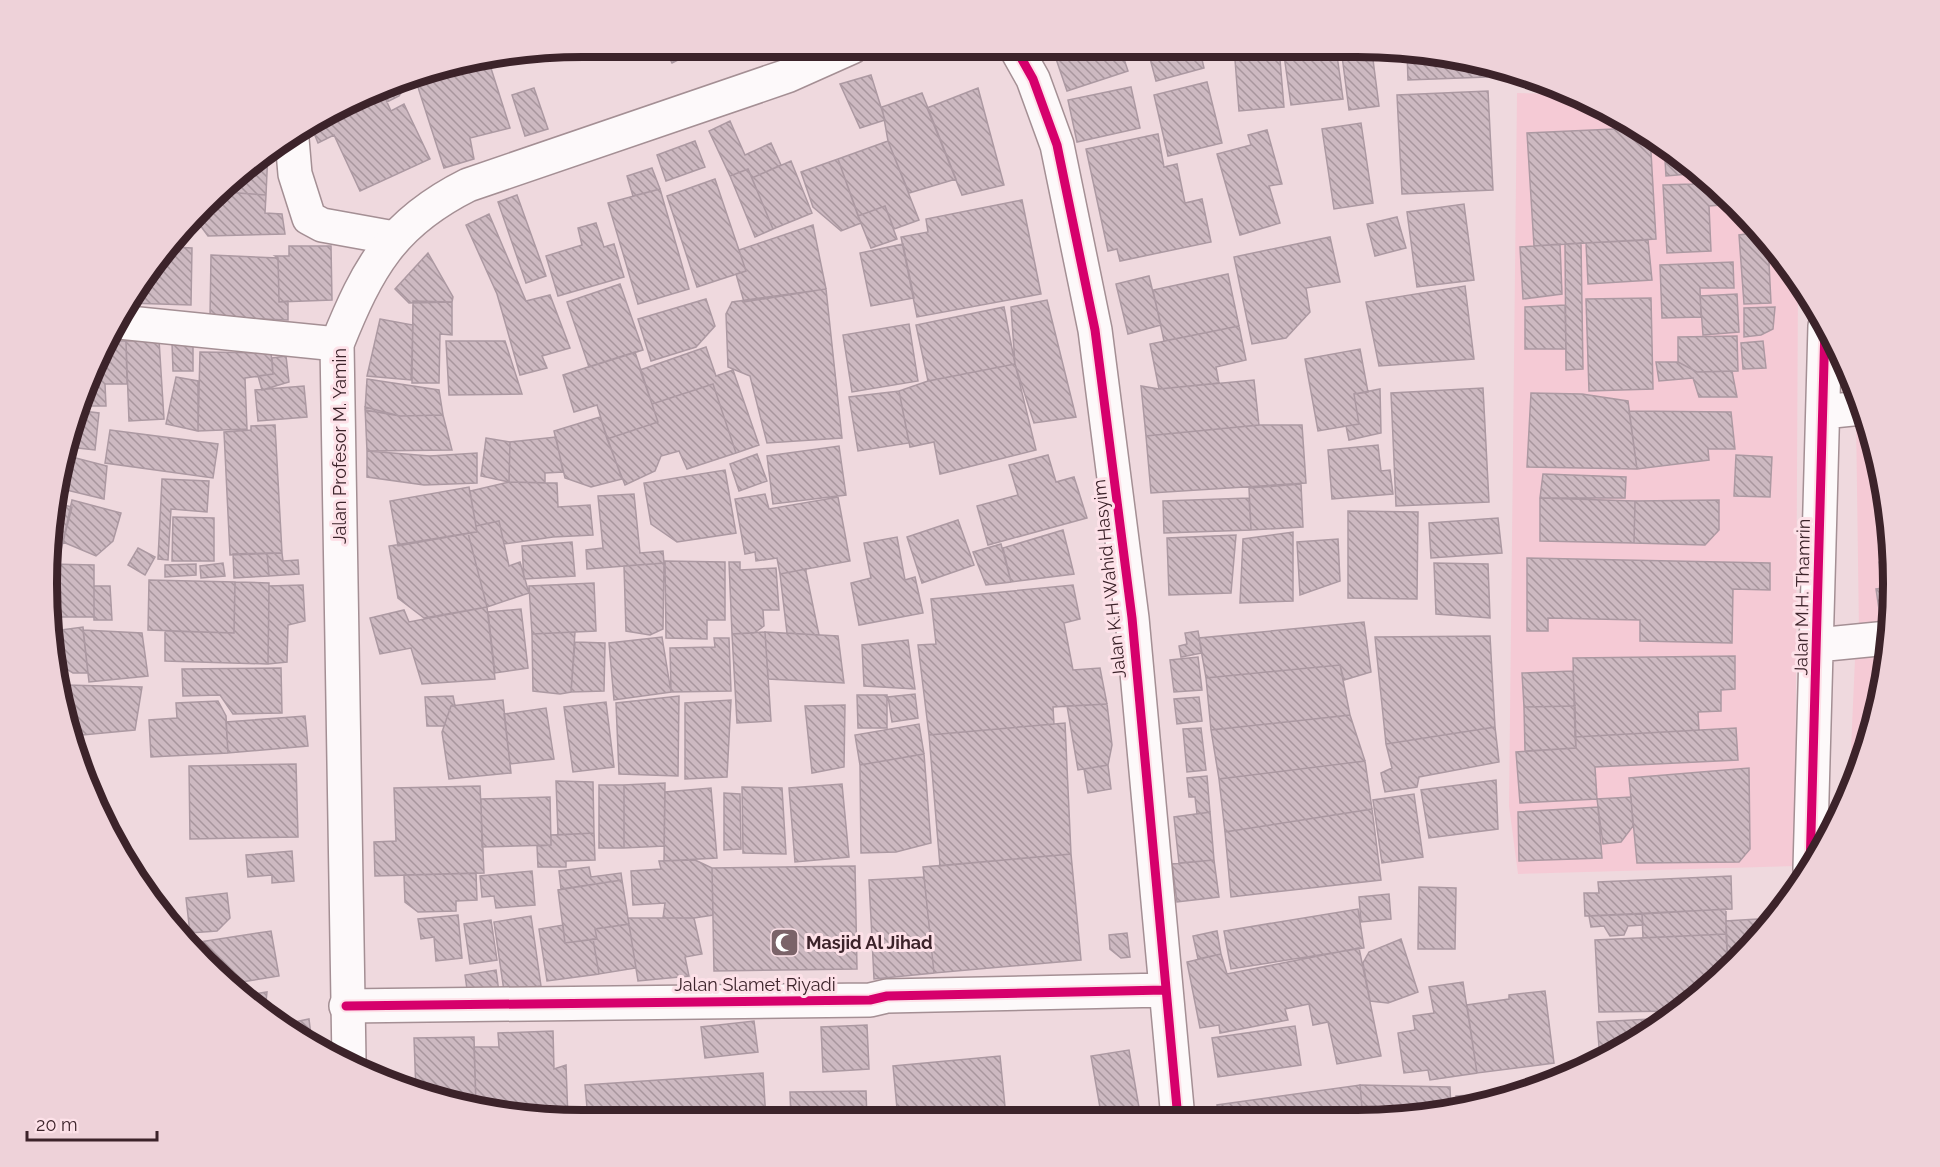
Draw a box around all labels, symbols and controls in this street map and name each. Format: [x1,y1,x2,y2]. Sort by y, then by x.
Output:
street label: Jalan Profesor M. Yamin [329,348,350,544]
street label: Jalan K.H Wahid Hasyim [1088,478,1130,680]
street label: Jalan M.H. Thamrin [1790,519,1814,675]
mosque icon: Masjid Al Jihad [769,926,801,958]
place label: Masjid Al Jihad [806,932,933,953]
street label: Jalan Slamet Riyadi [674,974,836,995]
scale bar [27,1104,158,1142]
text: 20 m [36,1114,78,1135]

